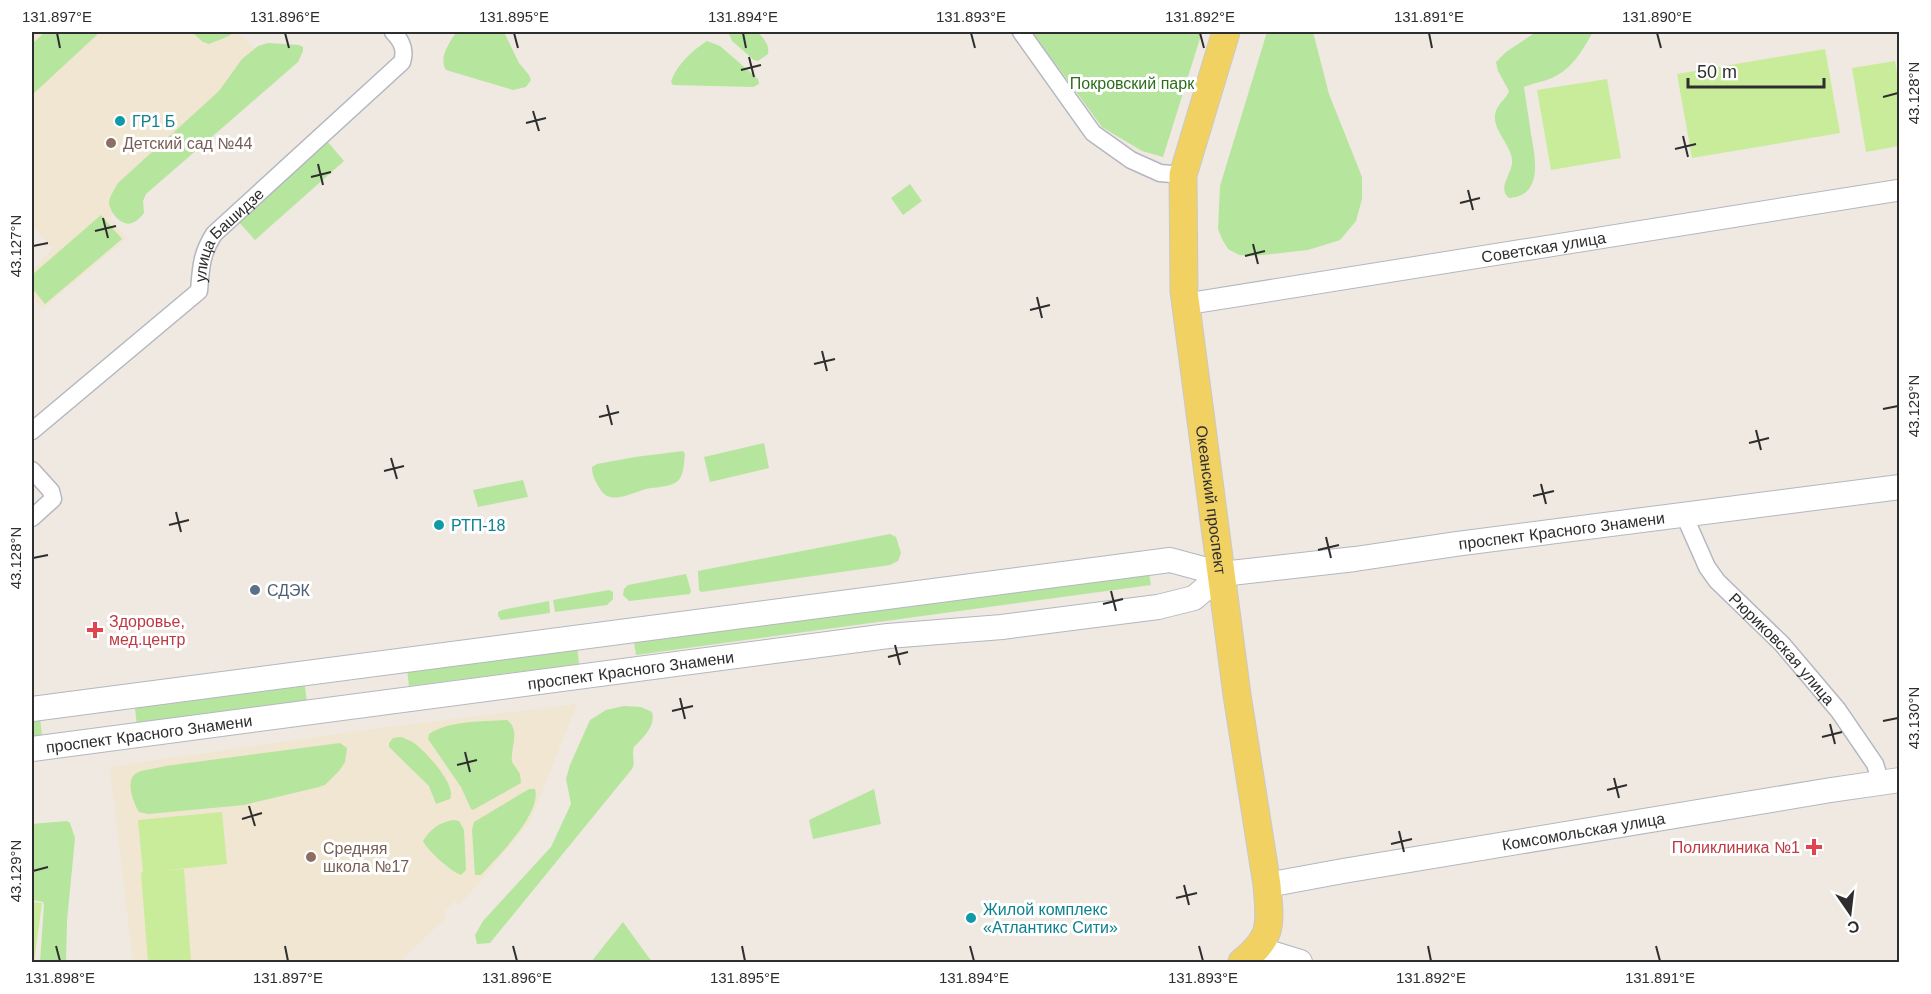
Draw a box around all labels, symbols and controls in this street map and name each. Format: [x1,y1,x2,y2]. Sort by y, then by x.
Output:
text: 131.897°E [22,8,92,25]
text: 131.896°E [250,8,320,25]
text: 131.895°E [479,8,549,25]
text: 131.894°E [708,8,778,25]
text: 131.893°E [936,8,1006,25]
text: 131.892°E [1165,8,1235,25]
text: 131.891°E [1394,8,1464,25]
text: 131.890°E [1622,8,1692,25]
scale bar [1688,51,1824,89]
text: 50 m [1697,62,1737,82]
text: 43.128°N [1905,62,1922,124]
park label: Покровский парк [1070,75,1195,92]
place label: ГР1 Б [132,113,175,130]
marker: ГР1 Б [113,114,127,128]
place label: Детский сад №44 [123,135,252,152]
marker: Детский сад №44 [104,136,118,150]
street label: улица Башидзе [191,185,267,283]
text: 43.127°N [7,215,24,277]
street label: Советская улица [1480,229,1607,265]
text: 43.129°N [1905,375,1922,437]
street label: Океанский проспект [1193,424,1230,576]
street label: проспект Красного Знамени [1457,509,1666,552]
place label: РТП-18 [451,517,505,534]
marker: РТП-18 [432,518,446,532]
text: 43.128°N [7,527,24,589]
place label: СДЭК [267,582,311,599]
marker: СДЭК [248,583,262,597]
street label: Рюриковская улица [1726,589,1838,708]
place label: Здоровье, мед.центр [109,613,185,648]
marker: Здоровье, мед.центр [86,621,104,639]
street label: проспект Красного Знамени [527,648,735,692]
text: 43.130°N [1905,687,1922,749]
street label: проспект Красного Знамени [45,712,253,756]
street label: Комсомольская улица [1501,809,1666,853]
marker: Поликлиника №1 [1805,838,1823,856]
place label: Поликлиника №1 [1672,839,1800,856]
text: 43.129°N [7,840,24,902]
place label: Средняя школа №17 [323,840,409,875]
marker: Средняя школа №17 [304,850,318,864]
north arrow [1820,883,1880,943]
place label: Жилой комплекс «Атлантикс Сити» [983,901,1118,936]
marker: Жилой комплекс «Атлантикс Сити» [964,911,978,925]
text: С [1845,917,1861,937]
text: 131.898°E [25,969,95,986]
text: 131.897°E [253,969,323,986]
text: 131.896°E [482,969,552,986]
text: 131.895°E [710,969,780,986]
text: 131.894°E [939,969,1009,986]
text: 131.893°E [1168,969,1238,986]
text: 131.892°E [1396,969,1466,986]
text: 131.891°E [1625,969,1695,986]

